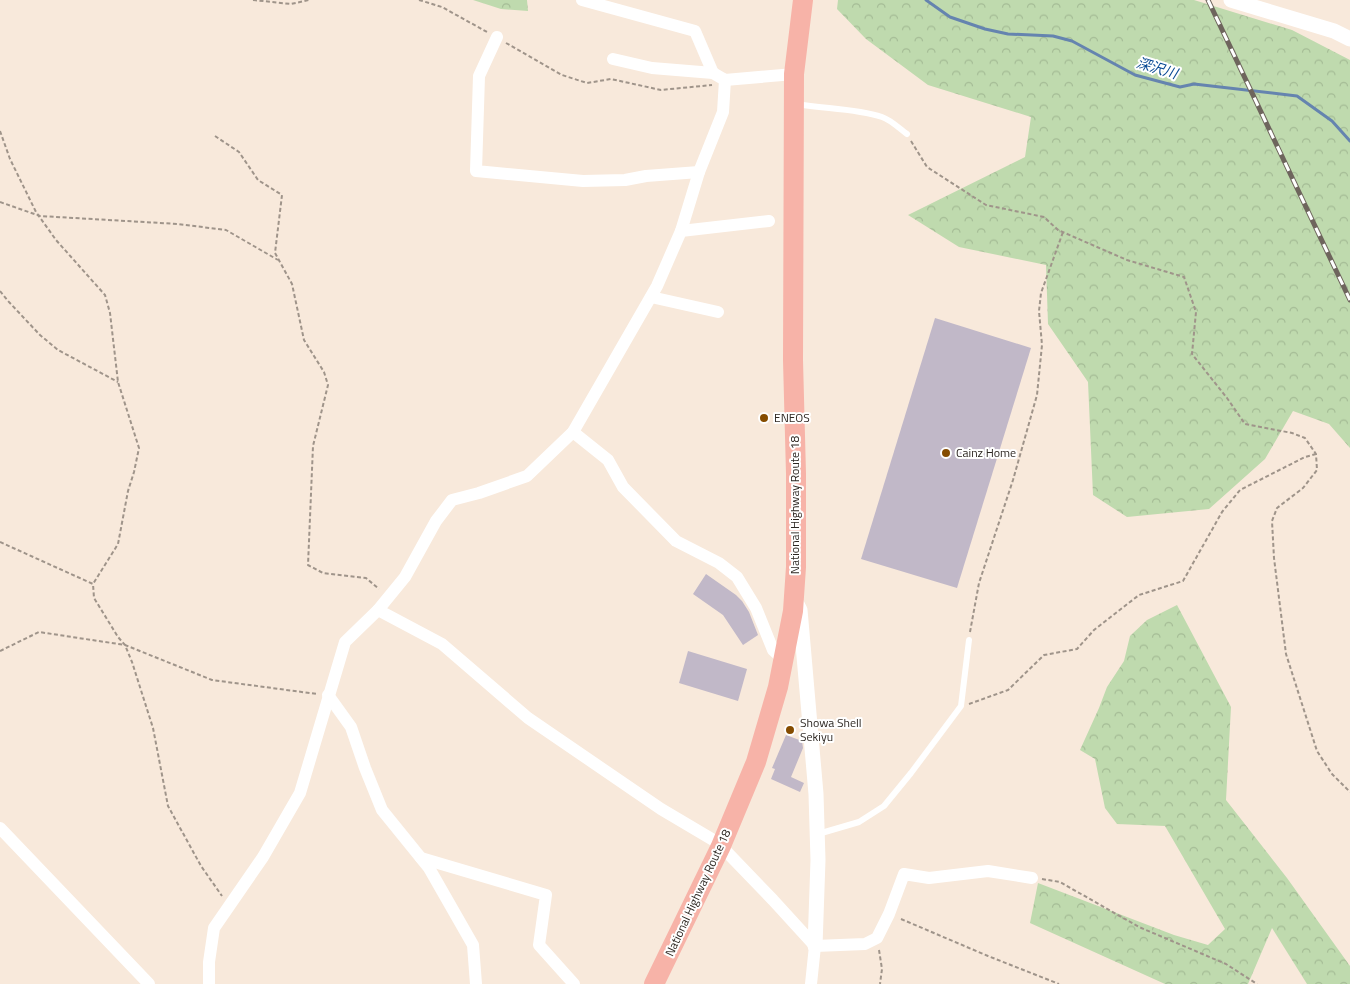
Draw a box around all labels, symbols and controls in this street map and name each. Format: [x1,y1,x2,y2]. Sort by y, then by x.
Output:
water label: 深沢川 [1134,51,1182,84]
place label: ENEOS [774,408,810,427]
marker: ENEOS [758,412,770,424]
street label: National Highway Route 18 [785,436,804,574]
place label: Cainz Home [956,443,1016,462]
marker: Cainz Home [940,447,952,459]
place label: Showa Shell Sekiyu [800,713,862,746]
marker: Showa Shell Sekiyu [784,724,796,736]
street label: National Highway Route 18 [660,826,735,959]

